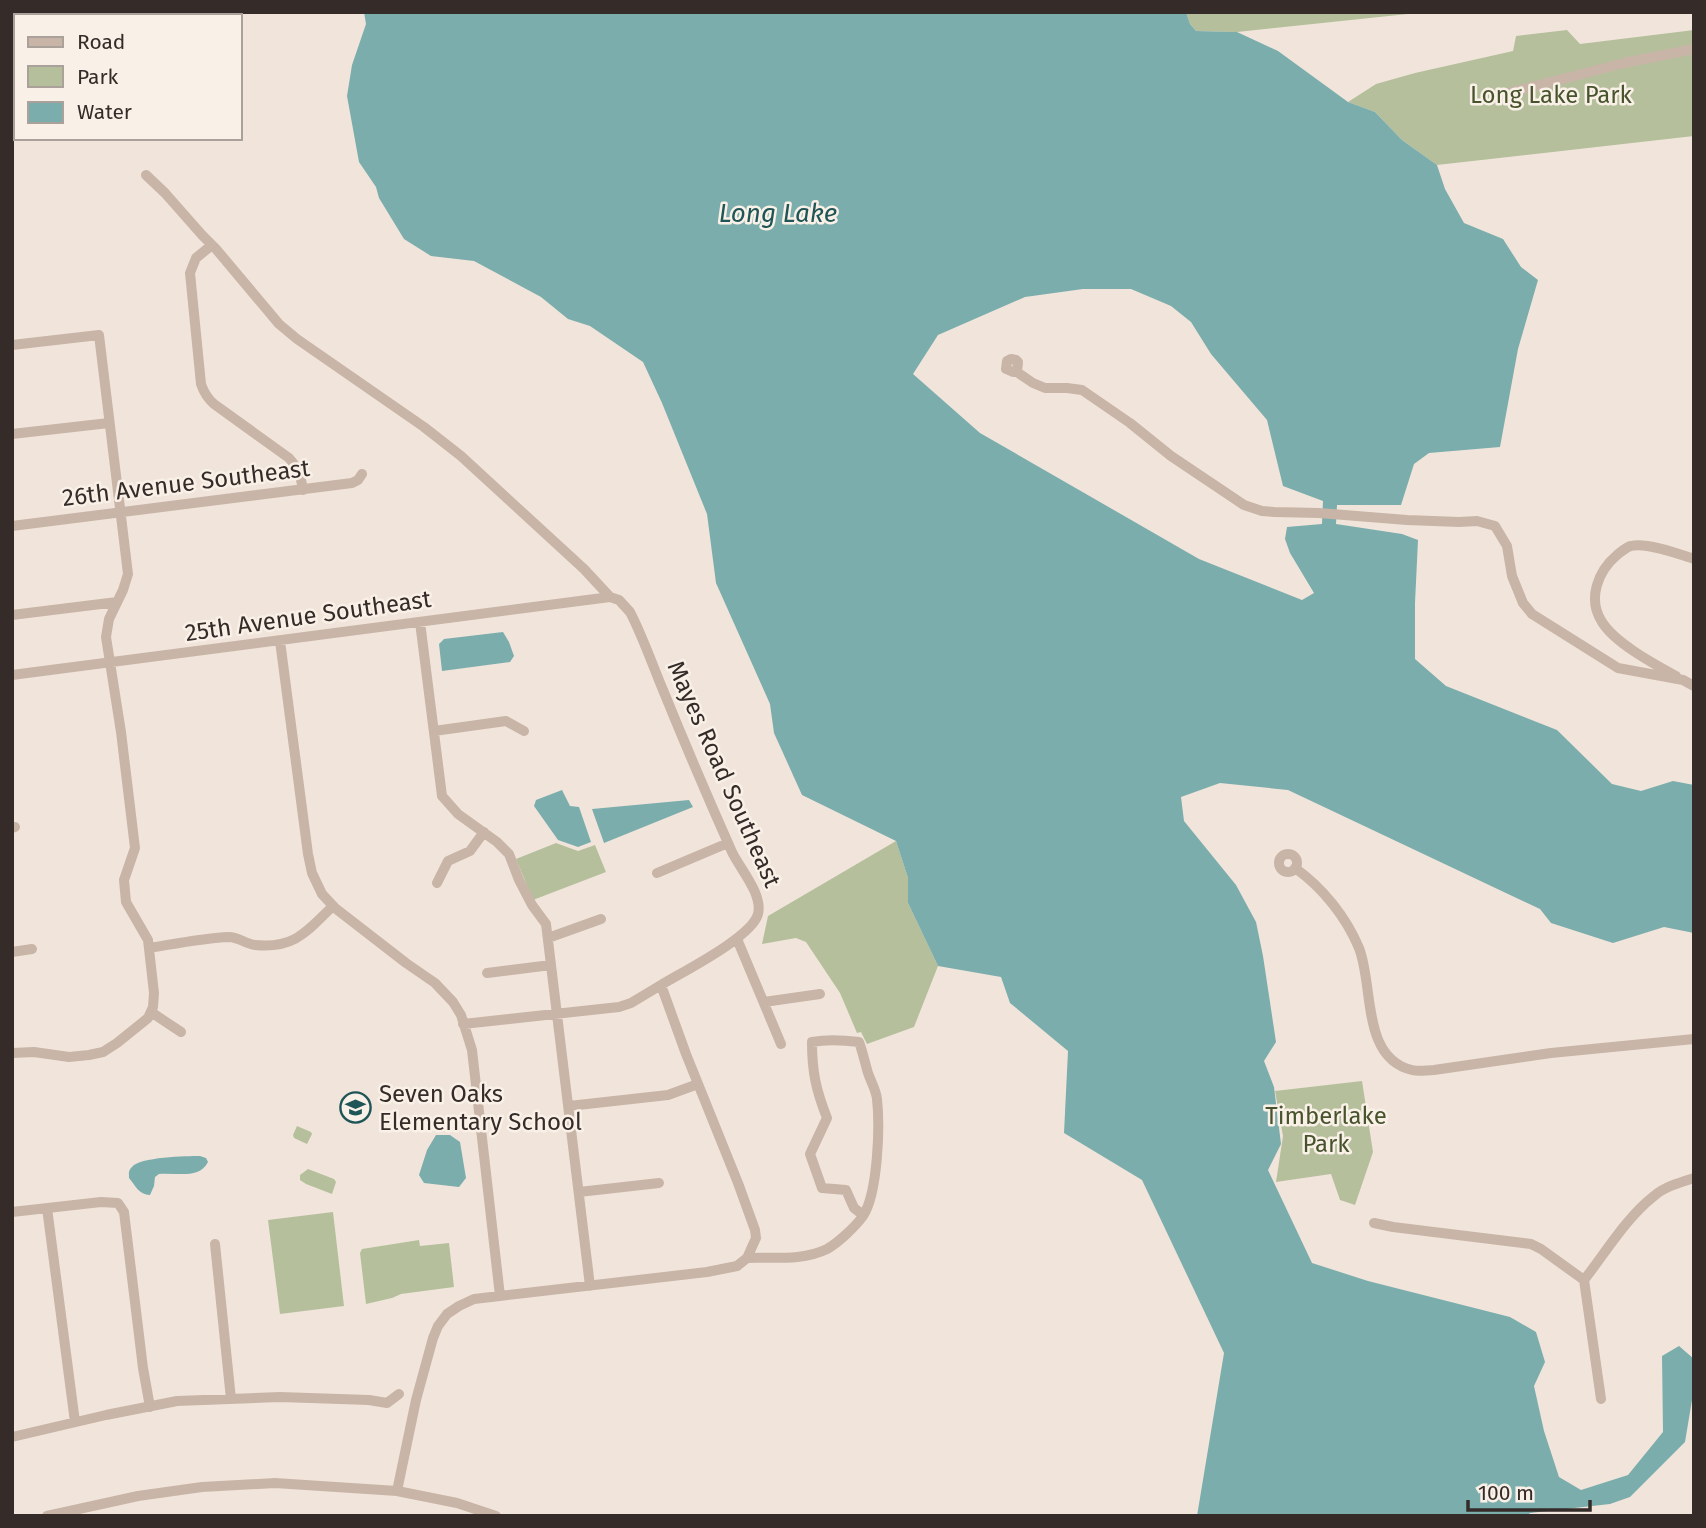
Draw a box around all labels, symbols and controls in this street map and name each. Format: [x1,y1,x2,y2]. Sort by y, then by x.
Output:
legend [14,14,242,140]
text: Road [77,29,125,55]
text: Park [77,64,119,90]
park label: Long Lake Park [1470,81,1633,109]
text: Water [77,99,132,125]
water label: Long Lake [719,198,837,229]
street label: 26th Avenue Southeast [61,454,312,512]
street label: 25th Avenue Southeast [183,585,433,647]
street label: Mayes Road Southeast [661,657,787,892]
place label: Seven Oaks Elementary School [379,1080,582,1136]
school or university icon: Seven Oaks Elementary School [339,1091,373,1125]
park label: Timberlake Park [1265,1102,1387,1158]
scale bar [1468,1468,1590,1512]
text: 100 m [1478,1480,1534,1506]

